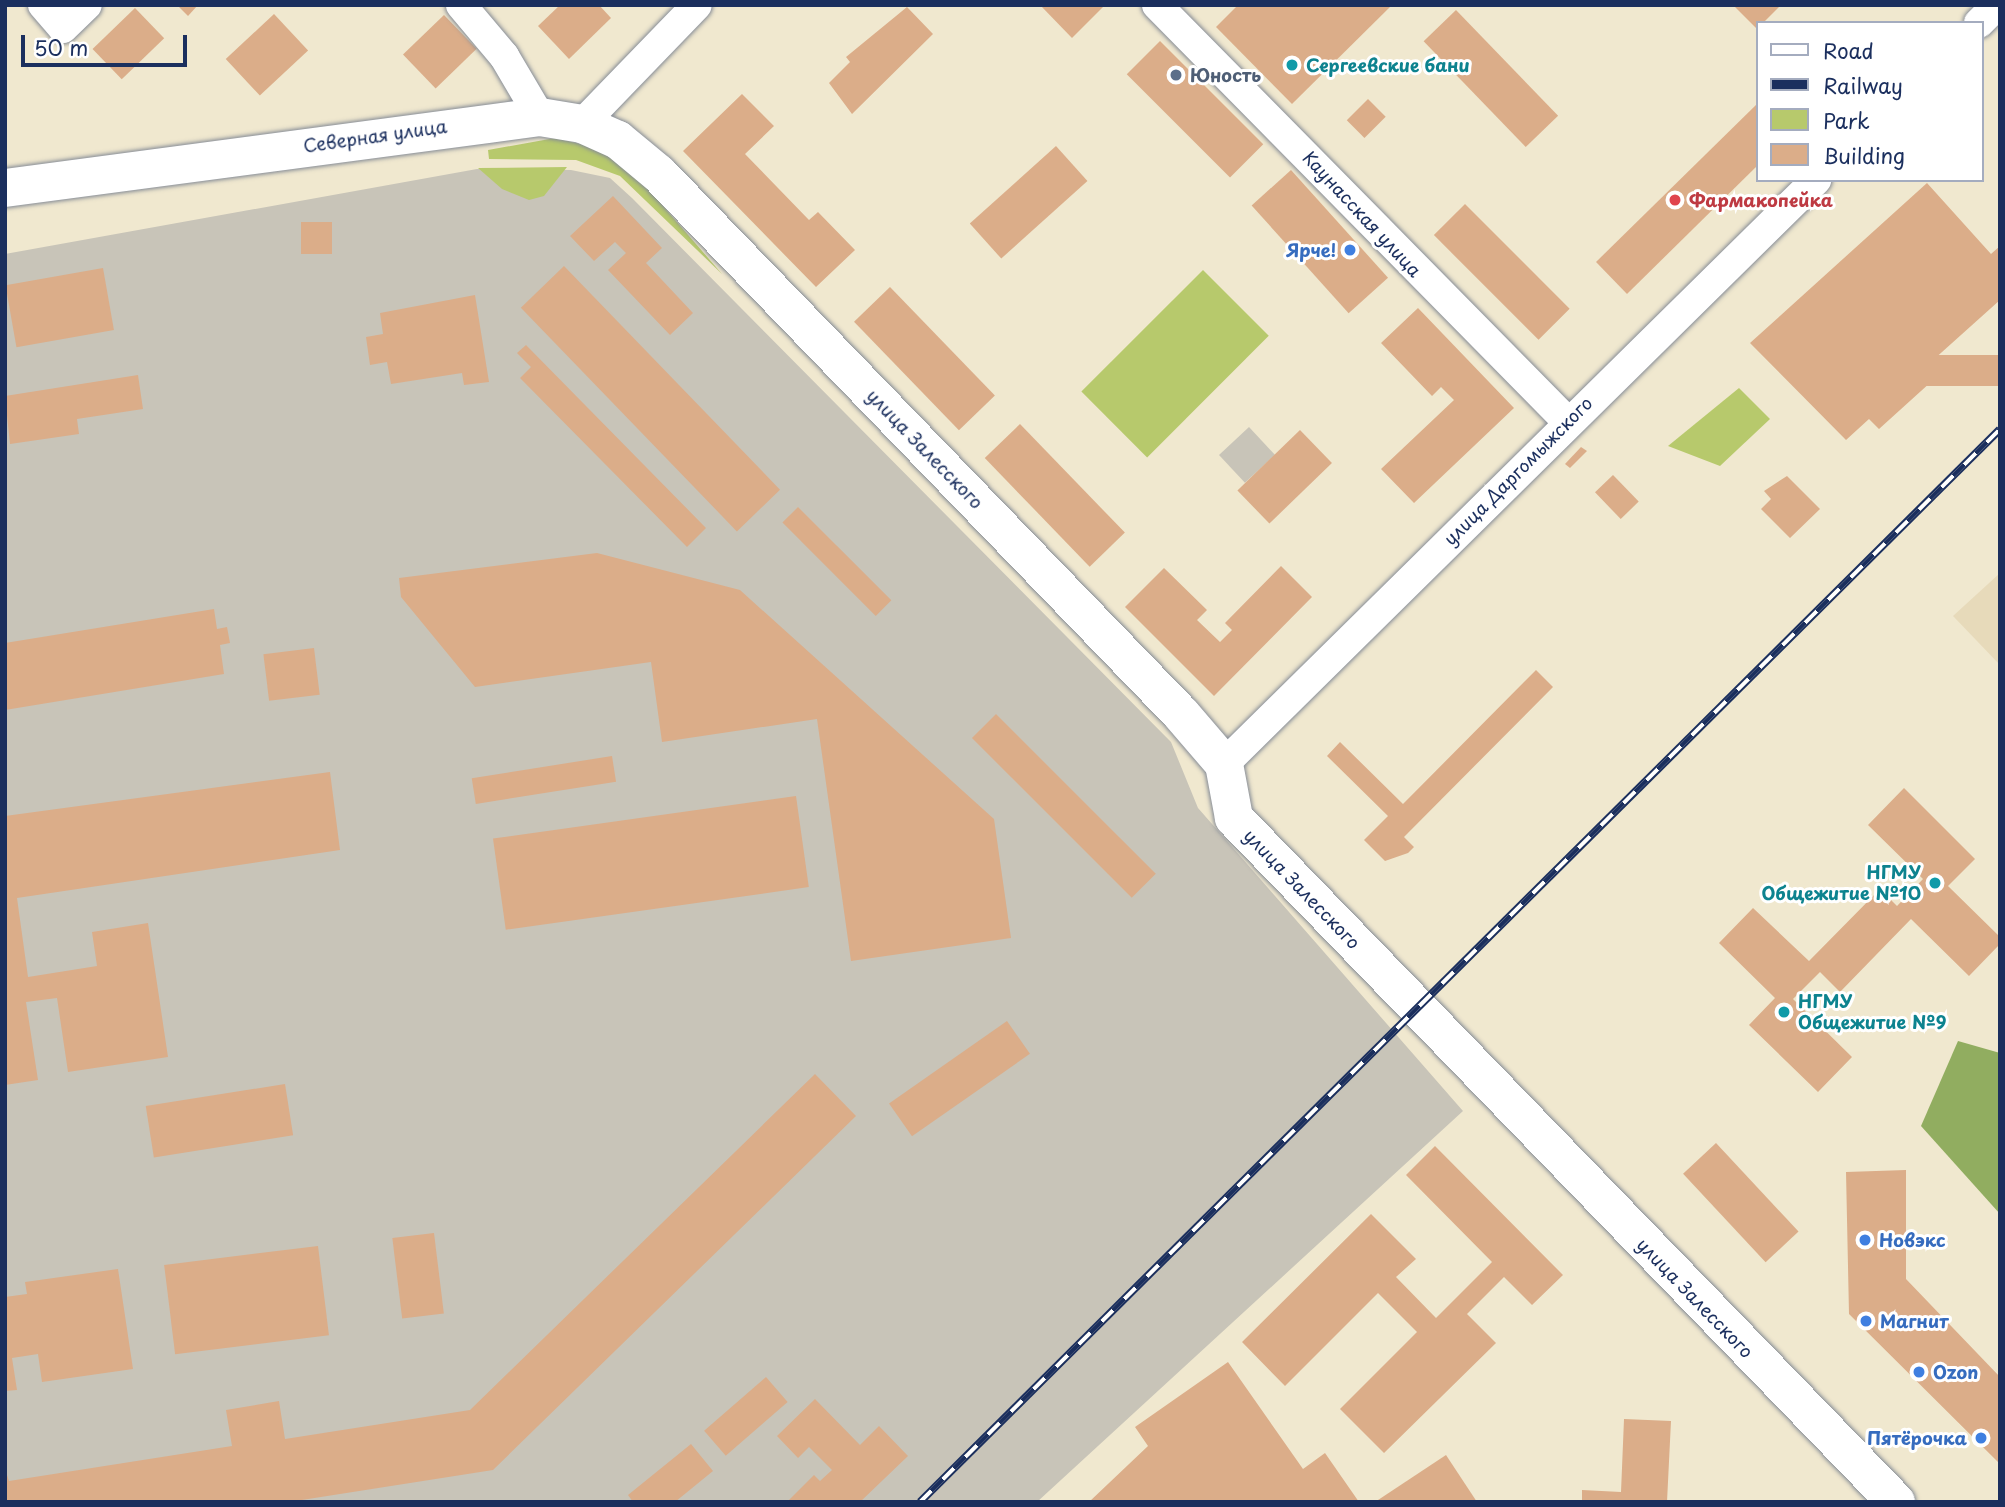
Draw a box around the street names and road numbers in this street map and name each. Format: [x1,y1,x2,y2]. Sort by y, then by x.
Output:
street label: Северная улица [301,115,449,157]
street label: Каунасская улица [1298,146,1426,282]
street label: улица Залесского [862,385,988,513]
street label: улица Даргомыжского [1439,392,1597,550]
street label: улица Залесского [1239,825,1365,953]
street label: улица Залесского [1632,1234,1758,1362]

